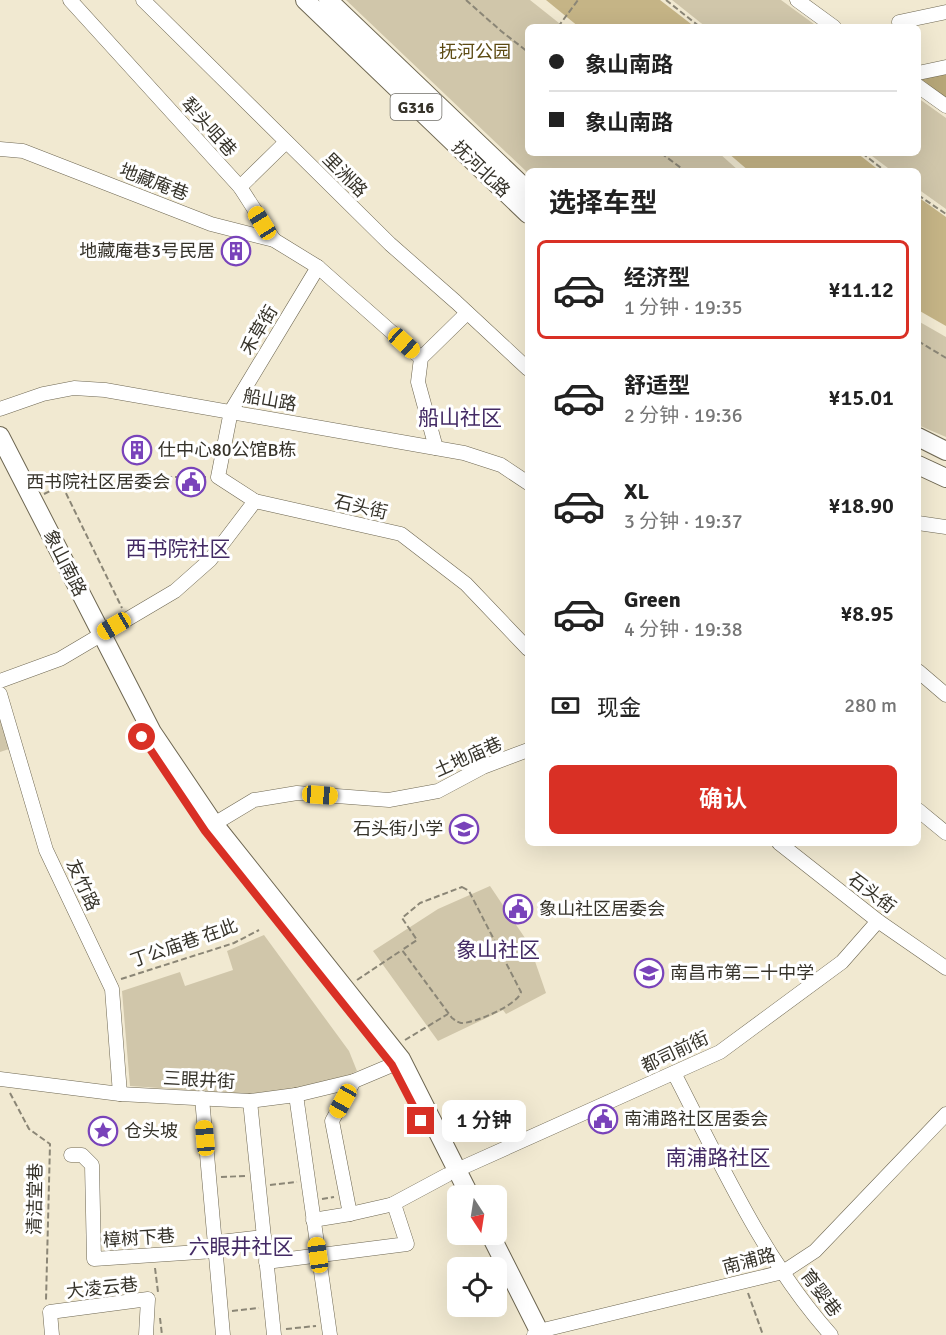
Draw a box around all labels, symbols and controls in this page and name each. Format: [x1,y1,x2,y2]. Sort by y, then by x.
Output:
park label: 抚河公园 [439,41,511,63]
text: 象山南路 [585,51,673,78]
street label: 犁头咀巷 [177,93,241,161]
road number: G316 [390,94,442,120]
text: 象山南路 [585,109,673,136]
street label: 抚河北路 [447,136,515,202]
street label: 里洲路 [318,148,372,202]
street label: 地藏庵巷 [116,159,192,205]
text: 选择车型 [549,187,657,220]
car [245,203,279,243]
building icon: 地藏庵巷3号民居 [220,235,252,267]
place label: 地藏庵巷3号民居 [79,240,215,262]
icon: car [552,263,606,317]
text: 经济型 [624,264,690,291]
text: ¥11.12 [829,276,894,303]
text: 1 分钟 · 19:35 [624,295,743,320]
street label: 禾草街 [236,301,282,359]
car [385,324,423,362]
icon: car [552,371,606,425]
text: 舒适型 [624,372,690,399]
street label: 船山路 [242,384,298,416]
text: ¥15.01 [829,384,894,411]
text: 2 分钟 · 19:36 [624,403,743,428]
district label: 船山社区 [418,405,502,431]
building icon: 仕中心80公馆B栋 [121,434,153,466]
place label: 仕中心80公馆B栋 [158,439,296,461]
public building icon: 西书院社区居委会 [175,466,207,498]
place label: 西书院社区居委会 [26,471,170,493]
text: XL [624,478,649,505]
icon: car [552,479,606,533]
street label: 石头街 [332,490,390,524]
text: ¥18.90 [829,492,894,519]
text: 3 分钟 · 19:37 [624,509,743,534]
street label: 象山南路 [39,526,91,600]
district label: 西书院社区 [126,536,231,562]
text: Green [624,586,681,613]
icon: car [552,587,606,641]
text: ¥8.95 [840,600,894,627]
car [94,609,134,643]
text: 4 分钟 · 19:38 [624,617,743,642]
icon: cash [549,689,582,722]
text: 280 m [844,693,897,718]
text: 现金 [597,694,641,721]
route start [128,723,155,750]
street label: 土地庙巷 [431,732,505,782]
button: 确认 [549,765,897,834]
car [301,785,339,805]
school or university icon: 石头街小学 [448,813,480,845]
place label: 石头街小学 [353,818,443,840]
street label: 友竹路 [62,856,104,914]
street label: 石头街 [844,868,900,918]
public building icon: 象山社区居委会 [502,893,534,925]
place label: 象山社区居委会 [539,898,665,920]
street label: 丁公庙巷 在此 [127,914,241,972]
district label: 象山社区 [456,937,540,963]
school or university icon: 南昌市第二十中学 [633,957,665,989]
place label: 南昌市第二十中学 [670,962,814,984]
street label: 都司前街 [638,1027,712,1077]
street label: 三眼井街 [162,1067,236,1093]
car [326,1081,360,1121]
callout: 1 分钟 [442,1100,526,1142]
public building icon: 南浦路社区居委会 [587,1103,619,1135]
route end [407,1107,434,1134]
text: 1 分钟 [456,1108,512,1133]
place label: 南浦路社区居委会 [624,1108,768,1130]
place icon: 仓头坡 [87,1115,119,1147]
car [194,1119,216,1157]
place label: 仓头坡 [124,1120,178,1142]
district label: 南浦路社区 [666,1145,771,1171]
street label: 清洁堂巷 [23,1163,47,1235]
north arrow [447,1185,507,1245]
map controls [447,1185,507,1317]
street label: 樟树下巷 [102,1225,176,1251]
district label: 六眼井社区 [189,1234,294,1260]
car [307,1236,329,1274]
street label: 南浦路 [720,1243,778,1279]
button: locate [447,1257,507,1317]
street label: 育婴巷 [796,1265,846,1321]
street label: 大凌云巷 [65,1273,139,1303]

